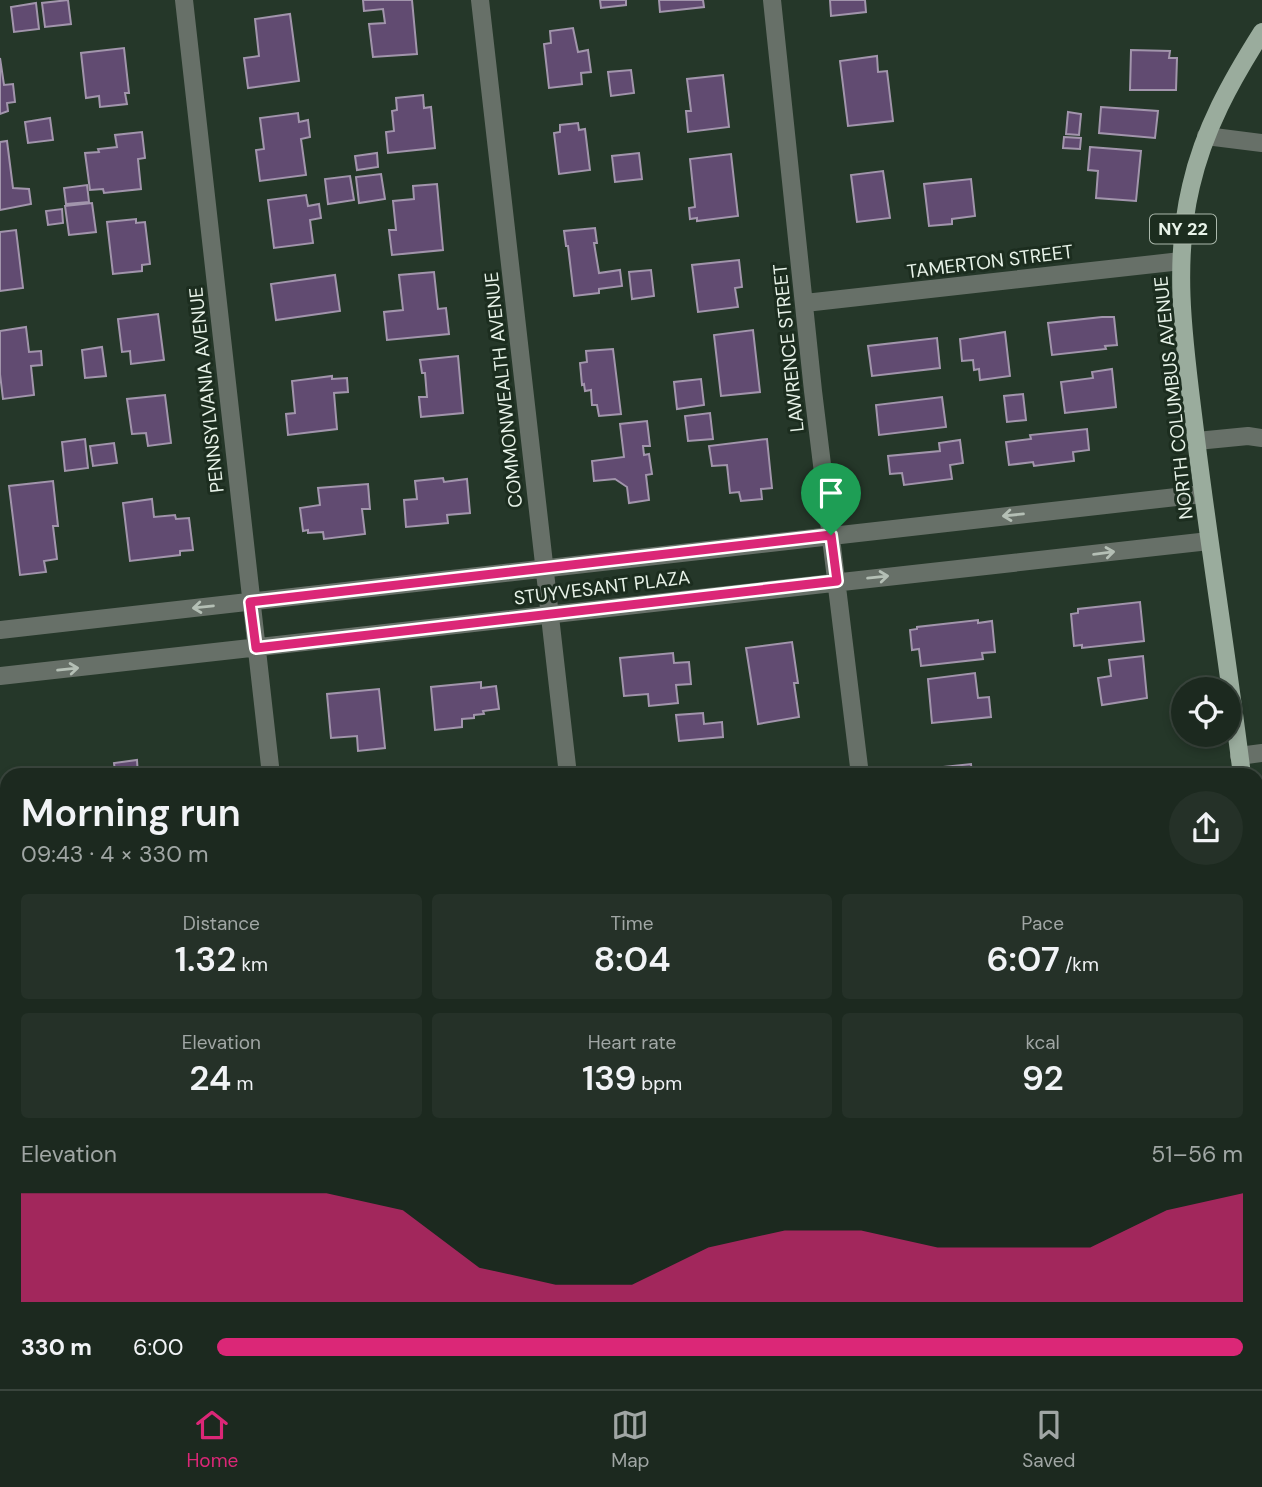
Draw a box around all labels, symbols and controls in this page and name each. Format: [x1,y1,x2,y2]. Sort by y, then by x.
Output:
road number: NY 22 [1150,214,1216,244]
street label: TAMERTON STREET [905,239,1075,284]
street label: LAWRENCE STREET [767,262,810,433]
street label: COMMONWEALTH AVENUE [479,271,528,509]
street label: NORTH COLUMBUS AVENUE [1148,275,1199,521]
street label: PENNSYLVANIA AVENUE [183,286,230,494]
pin [801,463,861,535]
icon: arrive [812,474,850,512]
one-way arrow [1002,509,1025,522]
one-way arrow [1093,547,1115,560]
street label: STUYVESANT PLAZA [513,564,692,611]
one-way arrow [866,570,889,583]
one-way arrow [192,601,215,614]
one-way arrow [56,662,79,675]
map controls [1171,677,1241,747]
button: locate [1171,677,1241,747]
text: Morning run [21,788,241,838]
button: share [1169,791,1243,865]
text: 09:43 · 4 × 330 m [21,839,209,869]
text: Distance [183,911,260,936]
text: Time [611,911,653,936]
text: Pace [1021,911,1064,936]
text: 1.32 [175,936,236,982]
text: 8:04 [593,936,671,982]
text: 6:07 [986,936,1060,982]
text: km [236,952,268,977]
text: /km [1060,952,1099,977]
text: Elevation [182,1030,261,1055]
text: Heart rate [588,1030,676,1055]
text: kcal [1025,1030,1060,1055]
text: 24 [189,1055,231,1101]
text: 139 [582,1055,636,1101]
text: 92 [1022,1055,1064,1101]
text: m [231,1071,253,1096]
text: bpm [636,1071,682,1096]
text: Elevation [21,1139,117,1169]
text: 51–56 m [1151,1139,1243,1169]
text: 330 m [21,1332,92,1362]
text: 6:00 [133,1332,184,1362]
tab: Home [186,1406,238,1473]
tab: Map [611,1406,649,1473]
tab: Saved [1022,1406,1076,1473]

